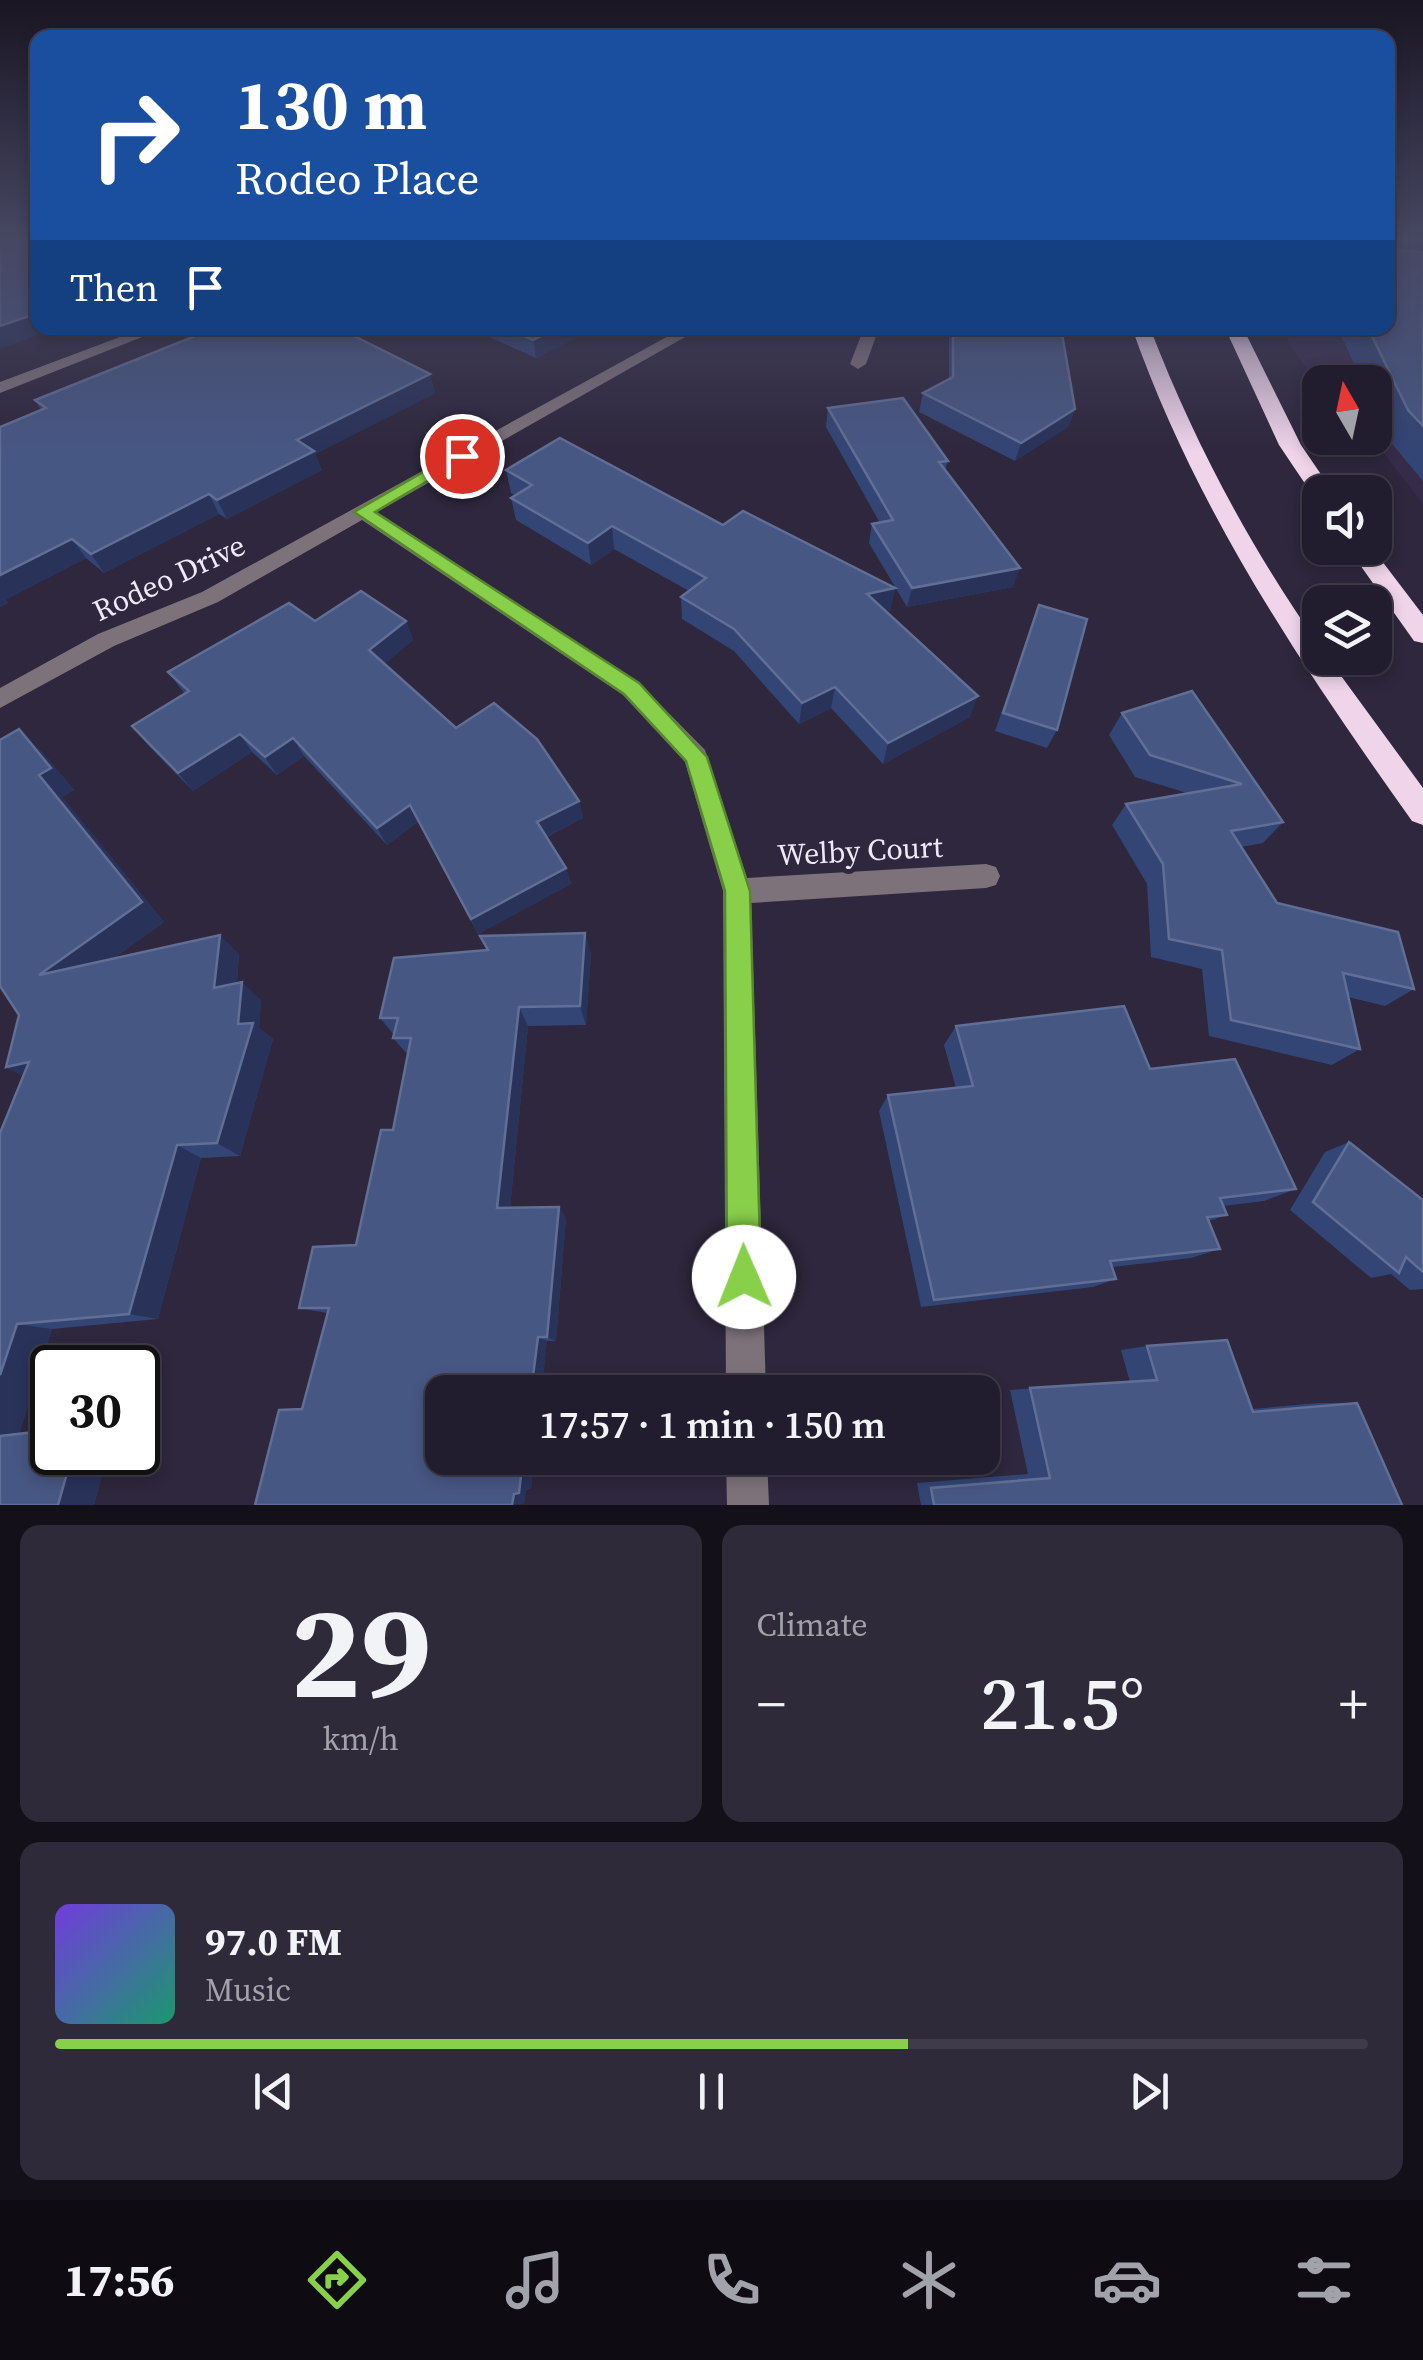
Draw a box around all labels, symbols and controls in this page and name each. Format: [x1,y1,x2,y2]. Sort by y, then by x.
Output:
text: 130 m [235,56,427,152]
icon: right [70,70,200,200]
text: Rodeo Place [235,147,480,209]
icon: arrive [178,260,233,315]
text: Then [70,262,158,314]
north arrow [1302,365,1392,455]
map controls [1302,365,1392,675]
pin [420,414,505,499]
icon: arrive [435,429,490,484]
button: sound [1302,475,1392,565]
street label: Rodeo Drive [86,524,252,631]
button: layers [1302,585,1392,675]
street label: Welby Court [776,826,944,875]
position arrow [692,1225,796,1329]
speed limit sign: 30 [30,1345,160,1475]
text: 17:57 · 1 min · 150 m [539,1399,886,1451]
text: 29 [290,1562,431,1741]
text: Climate [757,1603,868,1647]
text: 21.5° [980,1651,1144,1754]
text: − [757,1666,786,1741]
text: + [1339,1666,1368,1741]
text: km/h [323,1717,399,1761]
text: 97.0 FM [205,1916,342,1968]
text: Music [205,1968,291,2012]
icon: previous [246,2064,301,2119]
icon: pause [684,2064,739,2119]
icon: next [1122,2064,1177,2119]
icon: directions [302,2245,372,2315]
icon: music [500,2245,570,2315]
icon: phone [697,2245,767,2315]
icon: climate [894,2245,964,2315]
icon: car [1092,2245,1162,2315]
icon: filters [1289,2245,1359,2315]
text: 17:56 [64,2249,175,2311]

